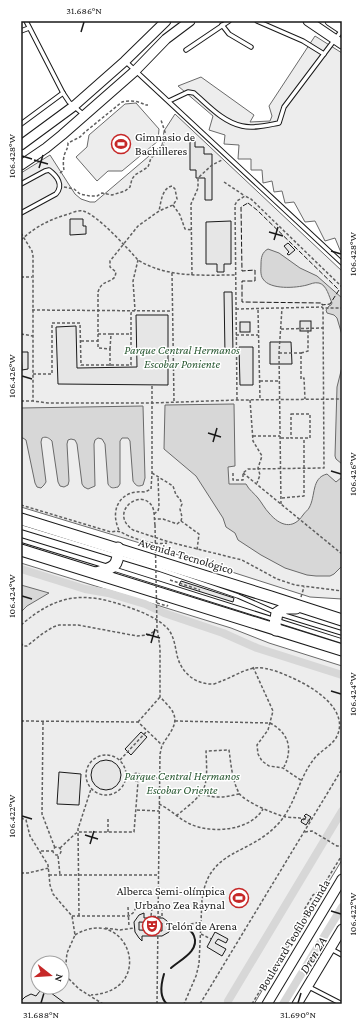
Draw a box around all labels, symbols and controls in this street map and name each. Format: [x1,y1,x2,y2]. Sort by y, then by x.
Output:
text: 31.686°N [66,5,102,16]
place label: Gimnasio de Bachilleres [135,130,195,158]
text: 106.428°W [6,133,17,178]
sports icon: Gimnasio de Bachilleres [110,133,132,155]
text: 106.428°W [347,231,358,276]
park label: Parque Central Hermanos Escobar Poniente [124,343,240,371]
text: 106.426°W [6,354,17,398]
text: 106.426°W [347,452,358,496]
street label: Avenida Tecnológico [137,535,235,577]
text: 106.424°W [6,573,17,618]
text: 106.424°W [347,671,358,716]
park label: Parque Central Hermanos Escobar Oriente [124,769,240,797]
text: 106.422°W [6,794,17,838]
street label: Boulevard Teofilo Borunda [255,876,333,993]
place label: Alberca Semi-olímpica Urbano Zea Raynal [117,884,225,912]
sports icon: Alberca Semi-olímpica Urbano Zea Raynal [228,887,250,909]
text: 106.422°W [347,892,358,936]
theatre icon: Telón de Arena [141,915,163,937]
place label: Telón de Arena [166,919,238,933]
water label: Dren 2A [296,934,330,976]
north arrow [30,955,70,995]
text: N [53,973,66,984]
text: 31.688°N [23,1009,59,1020]
text: 31.690°N [280,1009,316,1020]

